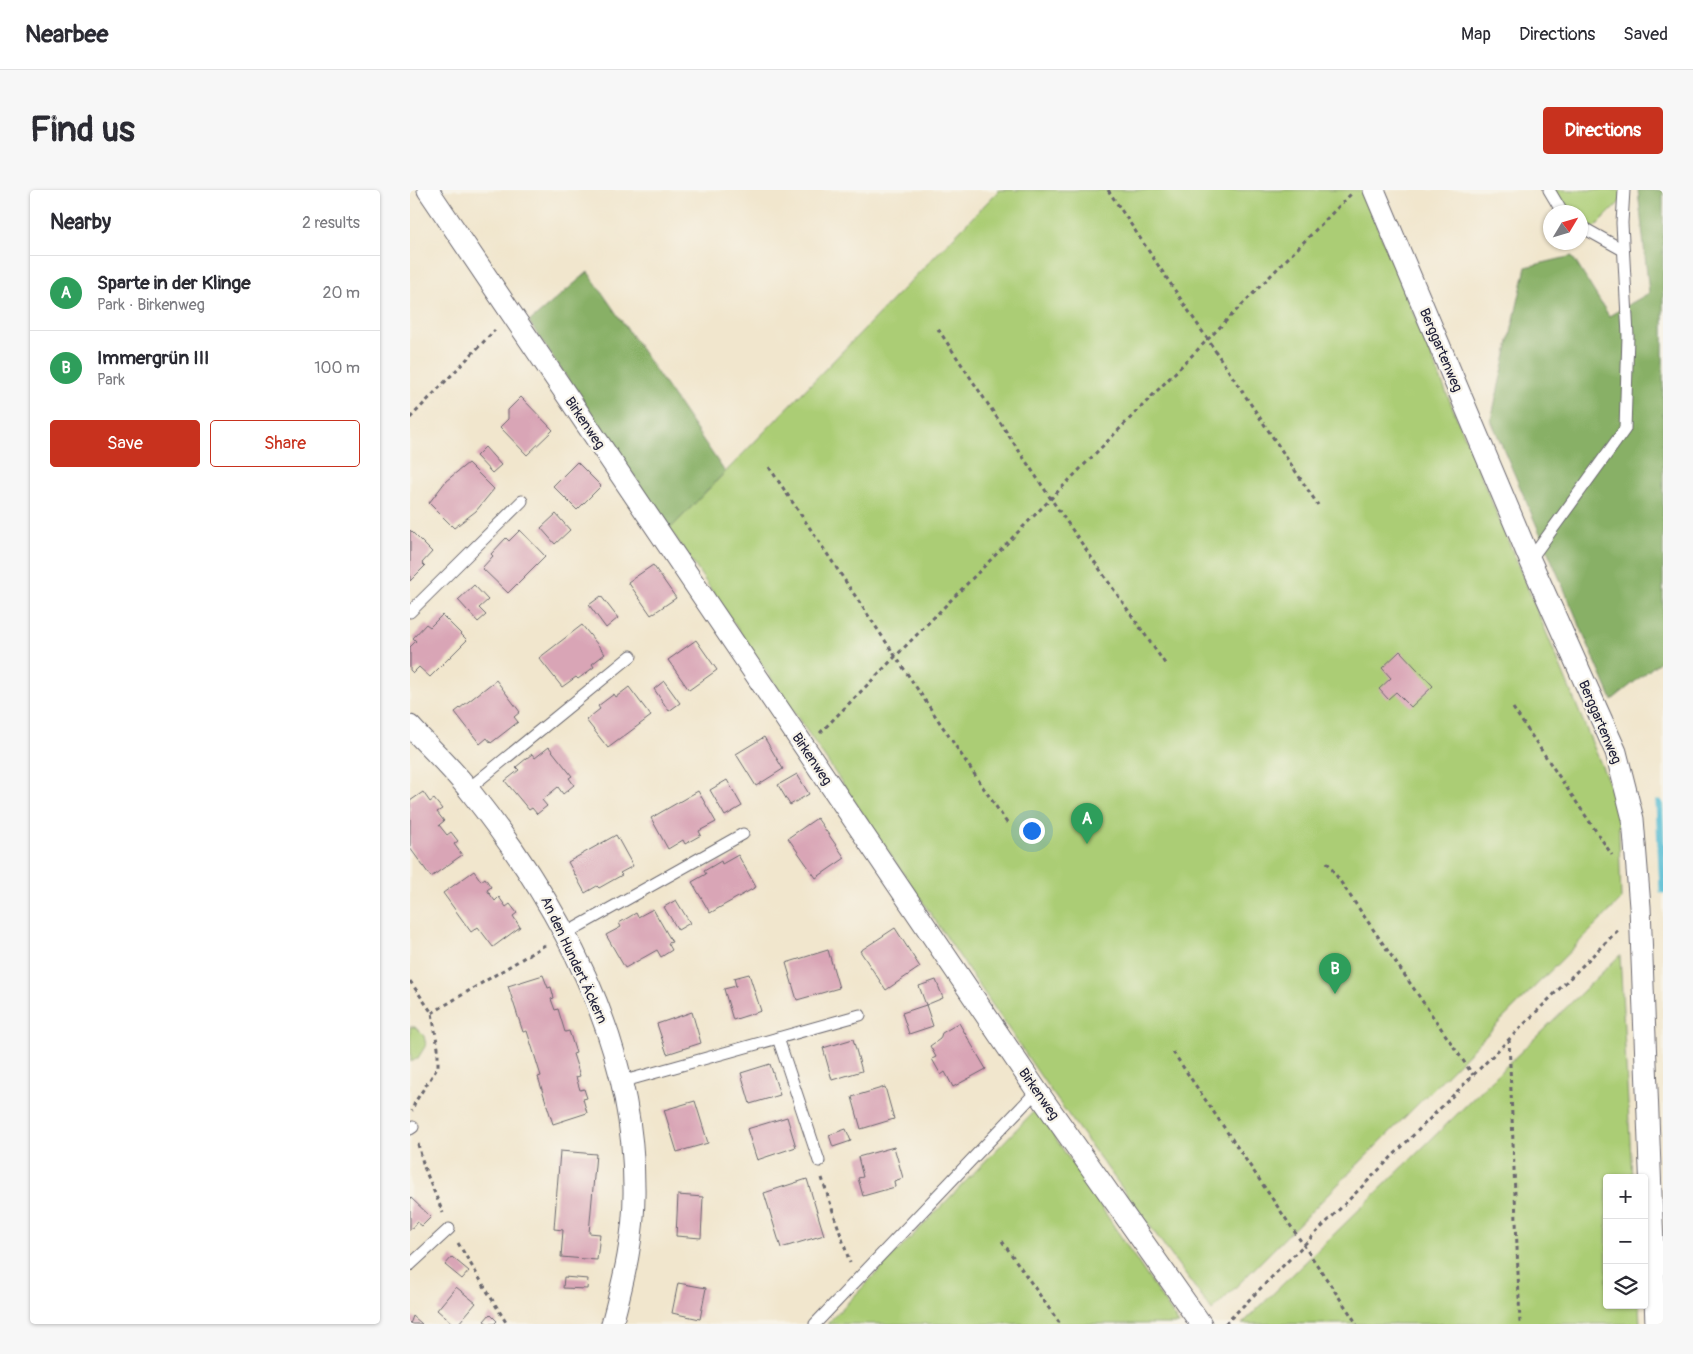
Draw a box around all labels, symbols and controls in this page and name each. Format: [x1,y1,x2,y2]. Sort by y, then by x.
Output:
text: Nearbee [25,20,108,49]
text: Map [1461,23,1491,46]
text: Directions [1519,23,1595,46]
text: Saved [1623,23,1668,46]
button: Directions [1543,107,1663,154]
text: Find us [30,108,135,152]
north arrow [1543,205,1588,250]
text: Nearby [50,209,111,236]
text: 2 results [302,213,360,233]
text: Sparte in der Klinge [97,271,251,295]
text: A [61,283,71,303]
text: 20 m [322,283,360,303]
text: Park · Birkenweg [97,295,205,315]
street label: Berggartenweg [1416,306,1466,394]
text: Immergrün III [97,346,209,370]
text: B [61,358,71,378]
text: 100 m [314,358,360,378]
text: Park [97,370,125,390]
street label: Birkenweg [561,394,609,452]
button: Save [50,420,200,467]
button: Share [210,420,360,467]
street label: Berggartenweg [1575,678,1625,766]
street label: Birkenweg [788,730,836,788]
pin: A [1071,803,1103,844]
your location [1019,818,1045,844]
street label: An den Hundert Äckern [537,894,611,1026]
pin: B [1319,953,1351,994]
street label: Birkenweg [1015,1065,1063,1123]
map controls [1603,1174,1648,1309]
button: + [1603,1174,1648,1219]
button: − [1603,1219,1648,1264]
button: layers [1603,1264,1648,1309]

